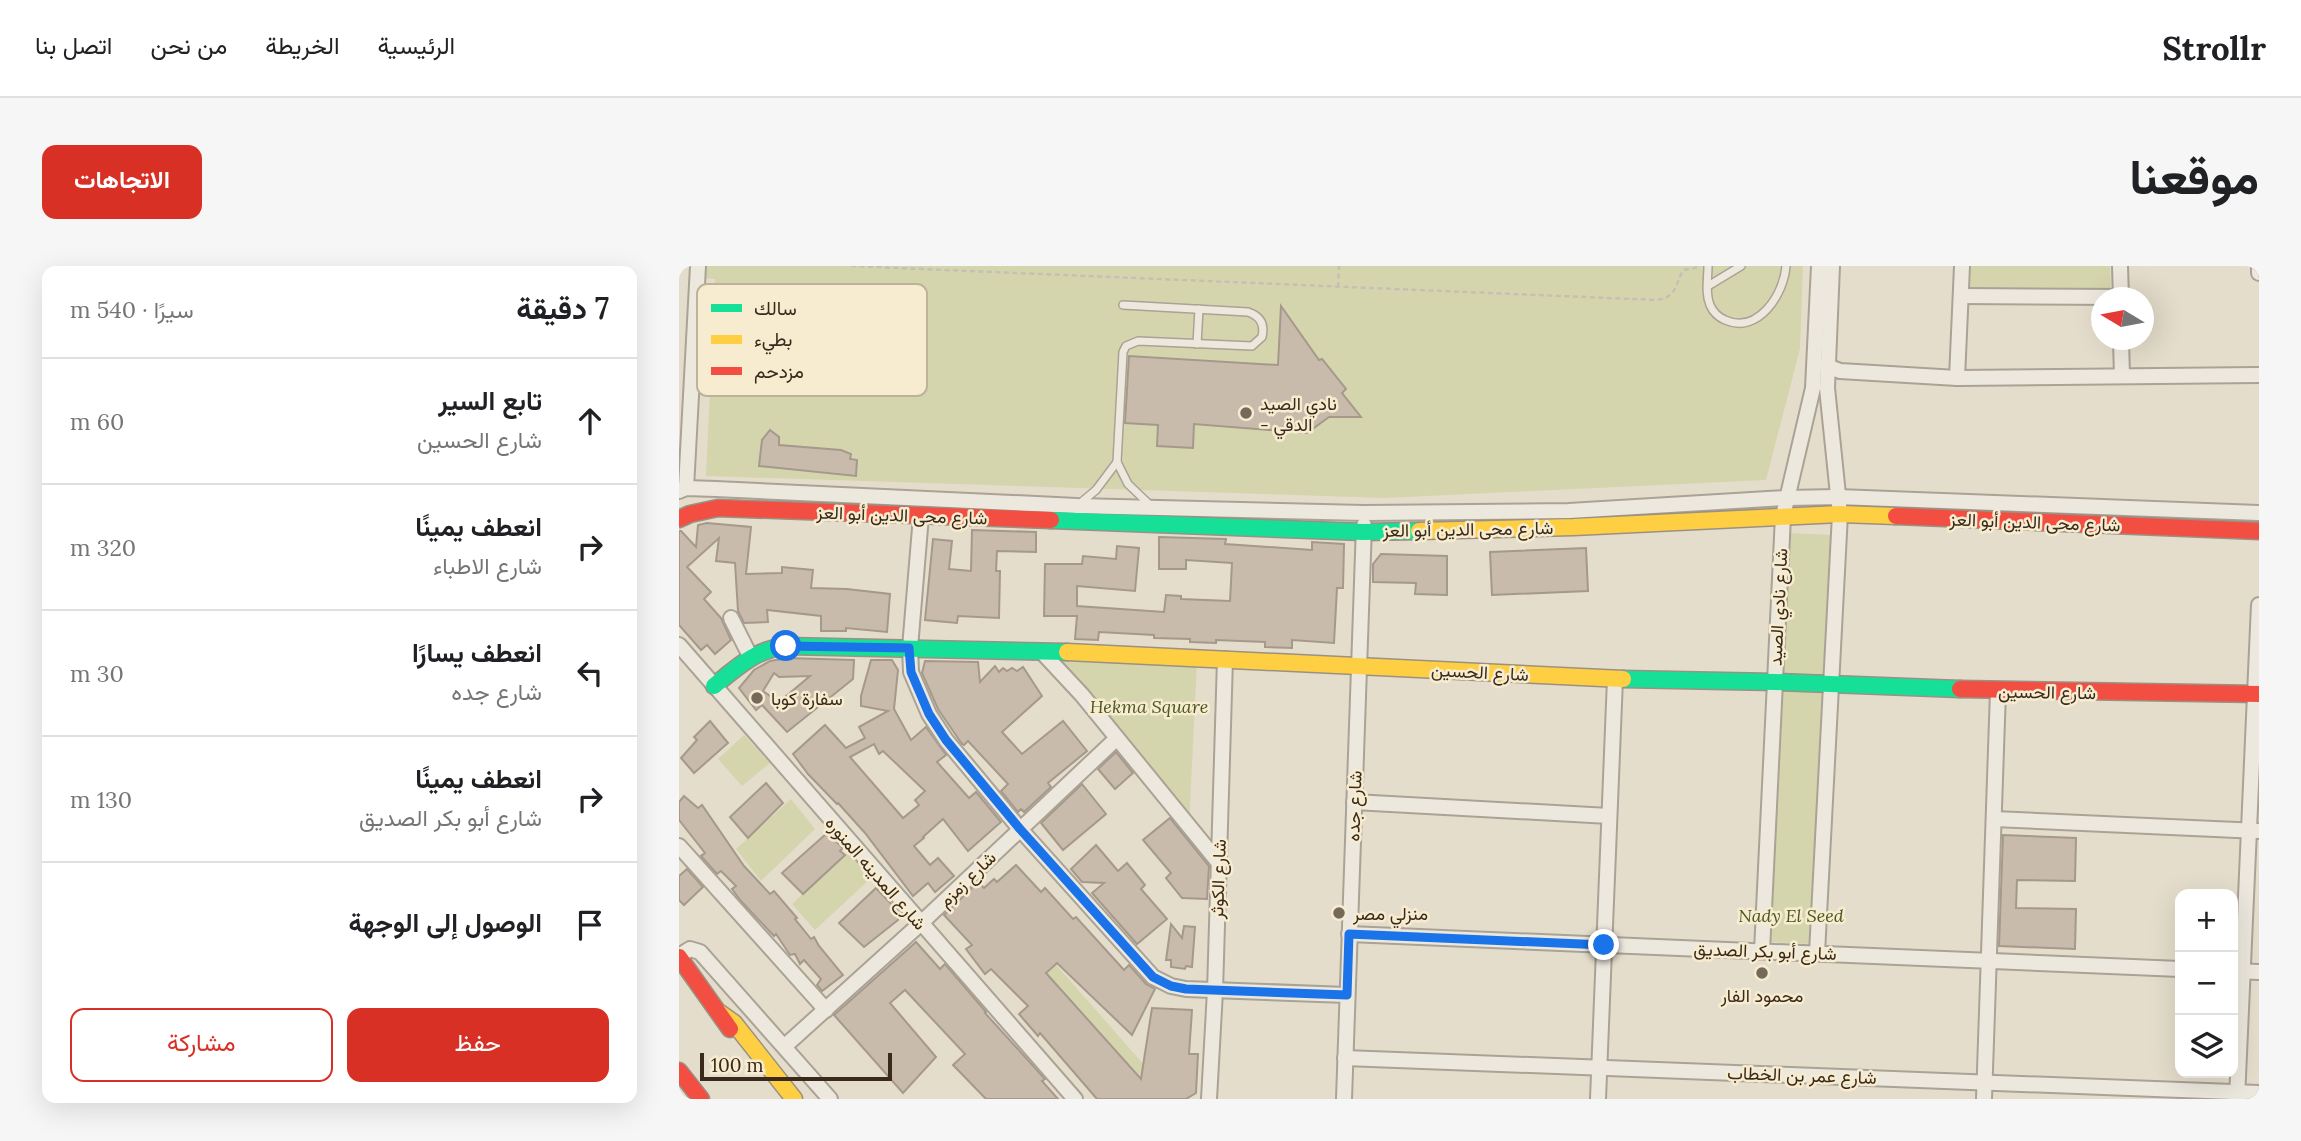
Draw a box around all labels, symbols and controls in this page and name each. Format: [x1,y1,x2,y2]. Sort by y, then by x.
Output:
text: Strollr [2162,27,2266,69]
text: اتصل بنا [35,30,112,61]
text: من نحن [150,30,227,61]
text: الخريطة [265,30,340,61]
text: الرئيسية [378,30,455,61]
button: الاتجاهات [42,145,202,219]
text: موقعنا [2129,145,2259,207]
legend [697,284,927,396]
north arrow [2091,287,2154,350]
text: 7 دقيقة [516,289,609,327]
text: سيرًا · 540 m [70,295,194,324]
text: سالك [754,296,797,320]
text: بطيء [754,327,792,355]
text: مزدحم [754,359,804,384]
text: تابع السير [438,384,542,417]
place label: نادي الصيد - الدقي [1260,392,1337,440]
icon: ahead [571,402,609,440]
marker: نادي الصيد - الدقي [1238,405,1254,421]
text: 60 m [70,407,124,436]
text: شارع الحسين [417,425,542,454]
street label: شارع محى الدين أبو العز [815,500,988,530]
street label: شارع محى الدين أبو العز [1948,507,2121,537]
text: انعطف يمينًا [415,510,542,543]
street label: شارع محى الدين أبو العز [1381,516,1554,543]
icon: right [571,528,609,566]
text: 320 m [70,533,136,562]
street label: شارع نادي الصيد [1763,548,1797,667]
text: شارع الاطباء [433,551,542,580]
route start [770,630,801,661]
text: انعطف يسارًا [412,636,542,669]
icon: left [571,654,609,692]
street label: شارع الحسين [1430,658,1529,687]
text: 30 m [70,659,124,688]
text: شارع جده [451,677,542,706]
street label: شارع الحسين [1998,680,2096,705]
place label: سفارة كوبا [771,687,843,710]
marker: سفارة كوبا [749,690,765,706]
park label: Hekma Square [1090,695,1208,718]
text: انعطف يمينًا [415,762,542,795]
street label: شارع جده [1341,770,1368,842]
icon: right [571,780,609,818]
text: 130 m [70,785,132,814]
text: شارع أبو بكر الصديق [359,803,542,832]
street label: شارع المدينه المنوره [820,812,932,935]
street label: شارع الكوثر [1205,839,1232,920]
street label: شارع زمزم [933,846,1001,913]
map controls [2175,889,2238,1078]
button: + [2175,889,2238,952]
place label: منزلي مصر [1352,902,1428,929]
park label: Nady El Seed [1738,904,1844,927]
marker: منزلي مصر [1331,905,1347,921]
text: الوصول إلى الوجهة [349,906,542,939]
icon: arrive [571,906,609,944]
route end [1588,929,1619,960]
street label: شارع أبو بكر الصديق [1693,937,1837,966]
button: − [2175,952,2238,1015]
marker: محمود الفار [1754,965,1770,981]
place label: محمود الفار [1720,984,1803,1007]
button: مشاركة [70,1008,333,1082]
button: حفظ [347,1008,609,1082]
button: layers [2175,1015,2238,1078]
scale bar [700,1050,893,1082]
text: 100 m [711,1053,764,1077]
street label: شارع عمر بن الخطاب [1727,1061,1877,1090]

